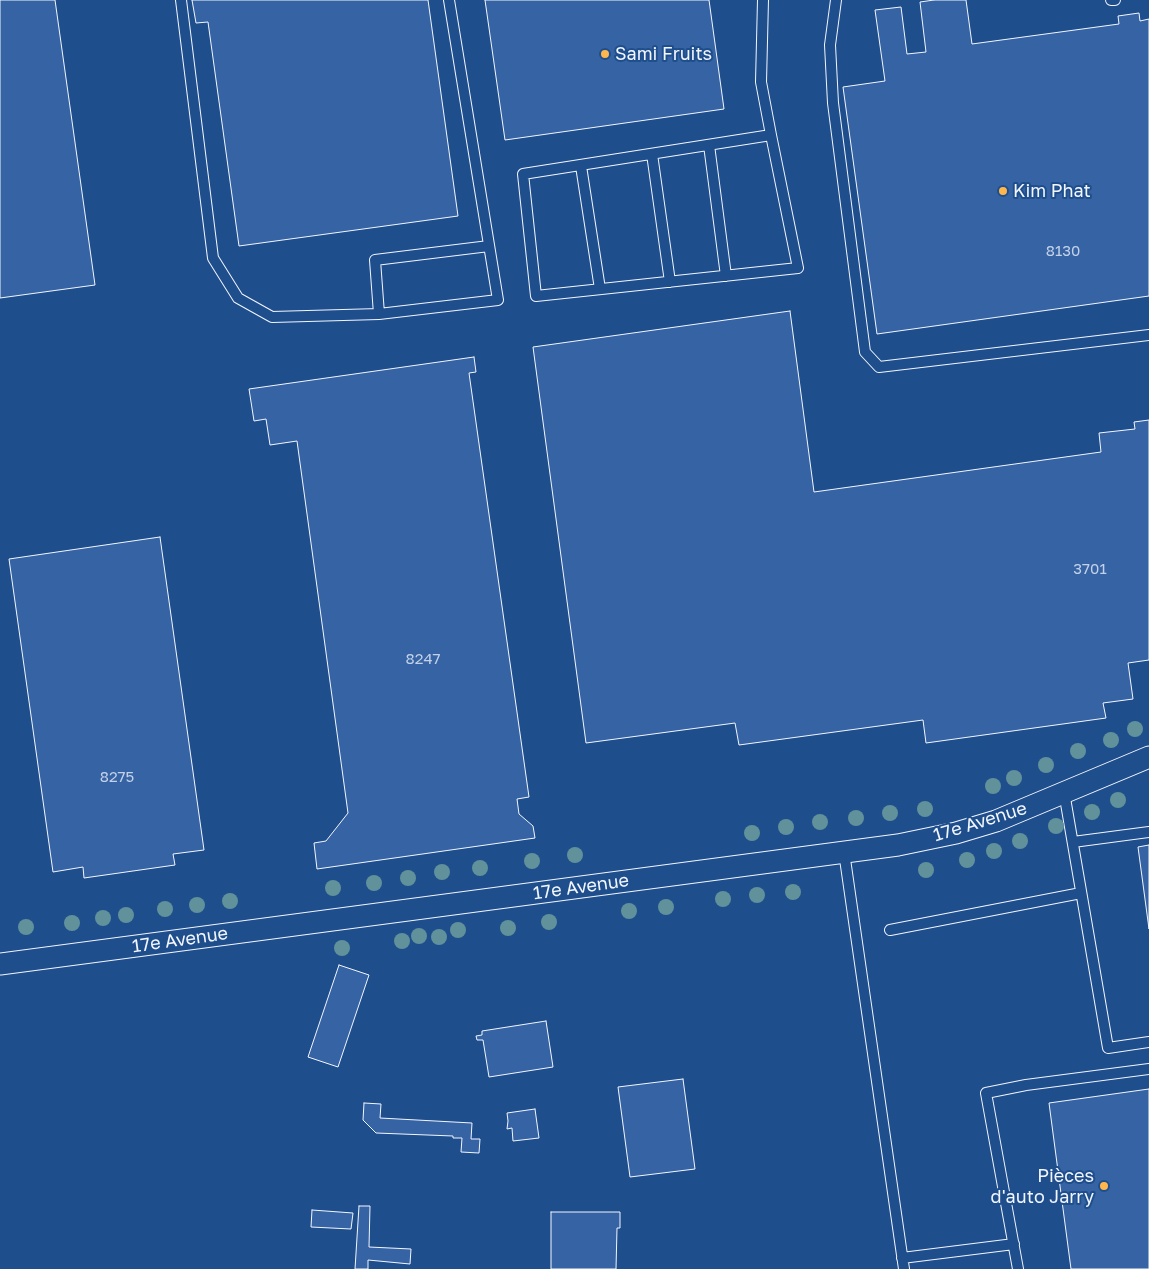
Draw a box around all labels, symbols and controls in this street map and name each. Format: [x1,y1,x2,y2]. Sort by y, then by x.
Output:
place label: Sami Fruits [615,43,712,65]
marker: Sami Fruits [599,48,611,60]
place label: Kim Phat [1013,180,1091,202]
marker: Kim Phat [997,185,1009,197]
house number: 8130 [1046,242,1080,260]
house number: 3701 [1073,560,1107,578]
house number: 8247 [406,650,440,668]
house number: 8275 [100,768,134,786]
street label: 17e Avenue [931,798,1029,846]
street label: 17e Avenue [532,870,630,904]
street label: 17e Avenue [131,923,229,957]
place label: Pièces d'auto Jarry [991,1165,1094,1208]
marker: Pièces d'auto Jarry [1098,1180,1110,1192]

